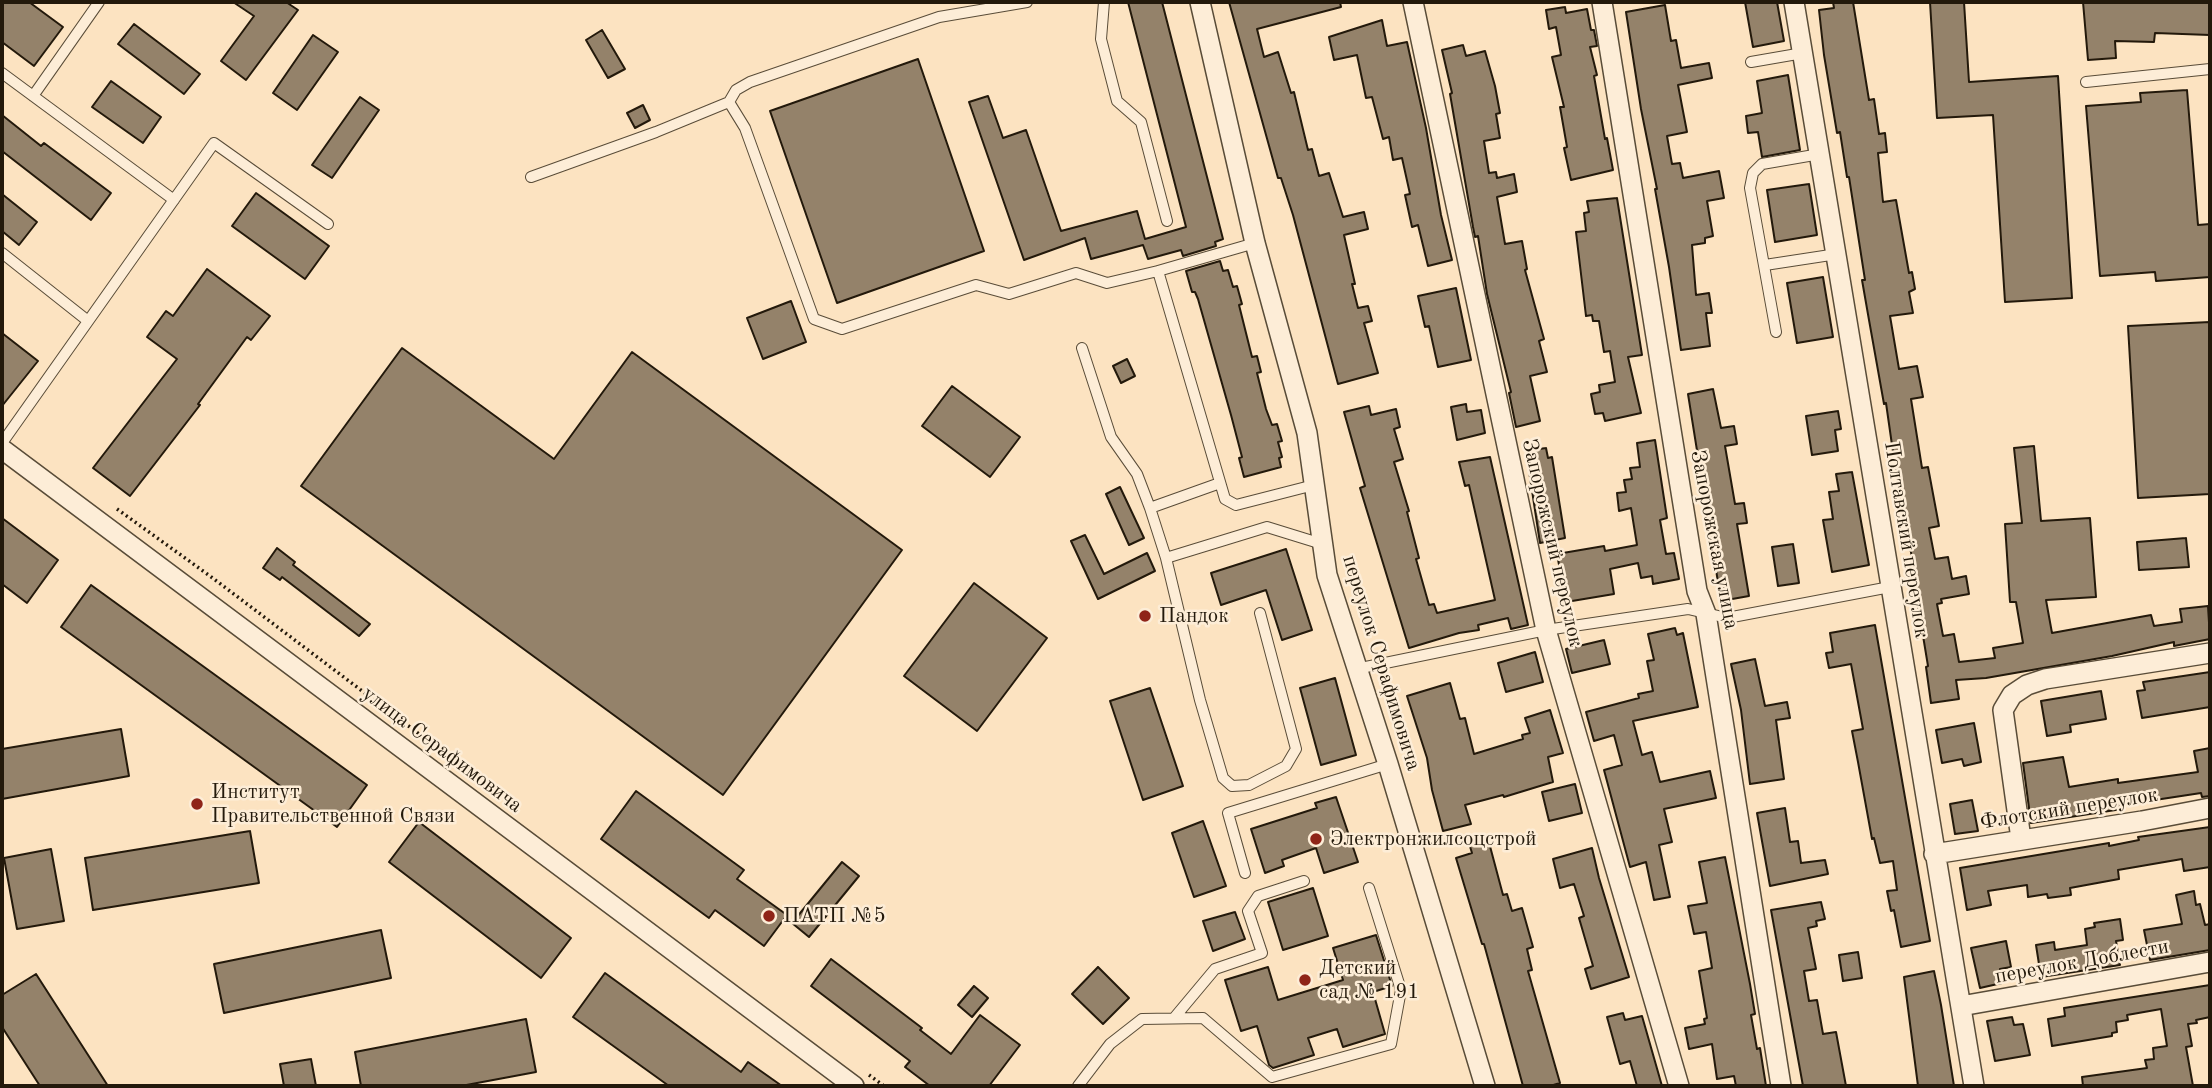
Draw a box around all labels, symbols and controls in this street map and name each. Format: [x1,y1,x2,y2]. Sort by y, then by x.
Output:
street label: Запорожский переулок [1516,436,1588,650]
street label: Полтавский переулок [1878,440,1934,640]
street label: Запорожская улица [1684,448,1744,632]
street label: переулок Серафимовича [1336,552,1426,774]
place label: Пандок [1159,603,1229,629]
marker: Пандок [1137,608,1153,624]
street label: улица Серафимовича [357,681,527,819]
place label: Институт Правительственной Связи [211,779,455,829]
street label: Флотский переулок [1978,782,2160,836]
marker: Институт Правительственной Связи [189,796,205,812]
place label: Электронжилсоцстрой [1330,826,1537,852]
marker: Электронжилсоцстрой [1308,831,1324,847]
place label: ПАТП №5 [783,903,886,929]
marker: ПАТП №5 [761,908,777,924]
street label: переулок Доблести [1993,934,2171,990]
place label: Детский сад № 191 [1319,955,1420,1005]
marker: Детский сад № 191 [1297,972,1313,988]

